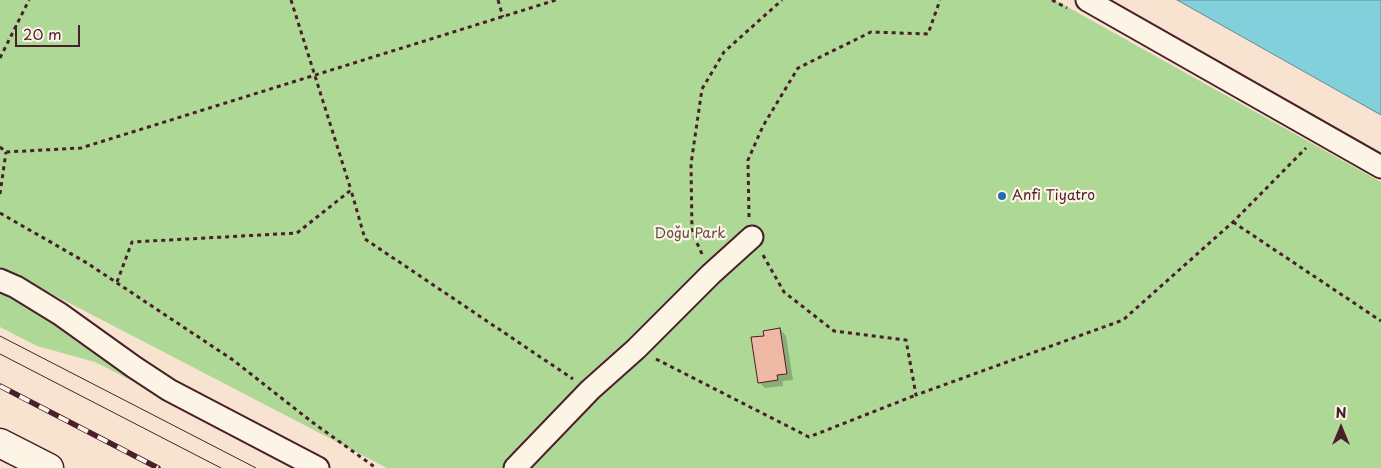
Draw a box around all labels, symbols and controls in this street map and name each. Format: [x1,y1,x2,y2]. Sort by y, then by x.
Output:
scale bar [18,15,82,47]
text: 20 m [23,22,62,45]
place label: Anfi Tiyatro [1012,188,1095,204]
marker: Anfi Tiyatro [996,190,1008,202]
park label: Doğu Park [654,226,726,242]
text: N [1335,402,1347,423]
north arrow [1316,403,1366,453]

